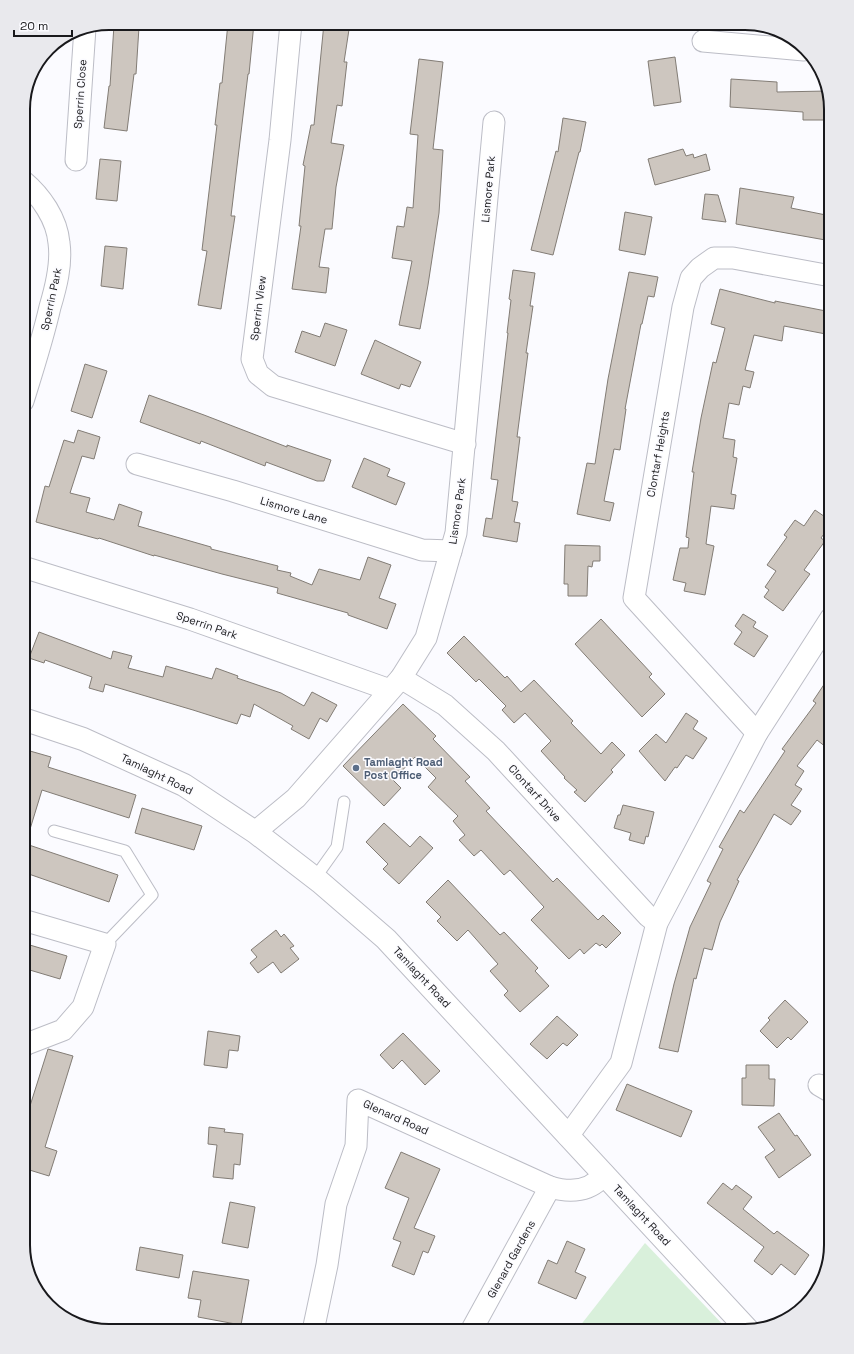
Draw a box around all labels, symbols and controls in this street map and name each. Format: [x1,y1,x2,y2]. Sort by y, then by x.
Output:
scale bar [14,12,72,38]
text: 20 m [20,18,48,34]
street label: Sperrin Close [71,59,89,129]
street label: Lismore Park [478,155,498,223]
street label: Sperrin Park [38,266,64,332]
street label: Sperrin View [247,274,269,341]
street label: Clontarf Heights [644,410,673,498]
street label: Lismore Park [445,477,469,545]
street label: Lismore Lane [259,493,329,527]
street label: Sperrin Park [175,608,240,642]
street label: Tamlaght Road [119,750,195,798]
place label: Tamlaght Road Post Office [364,755,443,782]
street label: Clontarf Drive [505,761,565,825]
marker: Tamlaght Road Post Office [351,763,361,773]
street label: Tamlaght Road [390,943,454,1011]
street label: Glenard Road [361,1096,431,1138]
street label: Tamlaght Road [610,1181,674,1249]
street label: Glenard Gardens [484,1217,538,1300]

